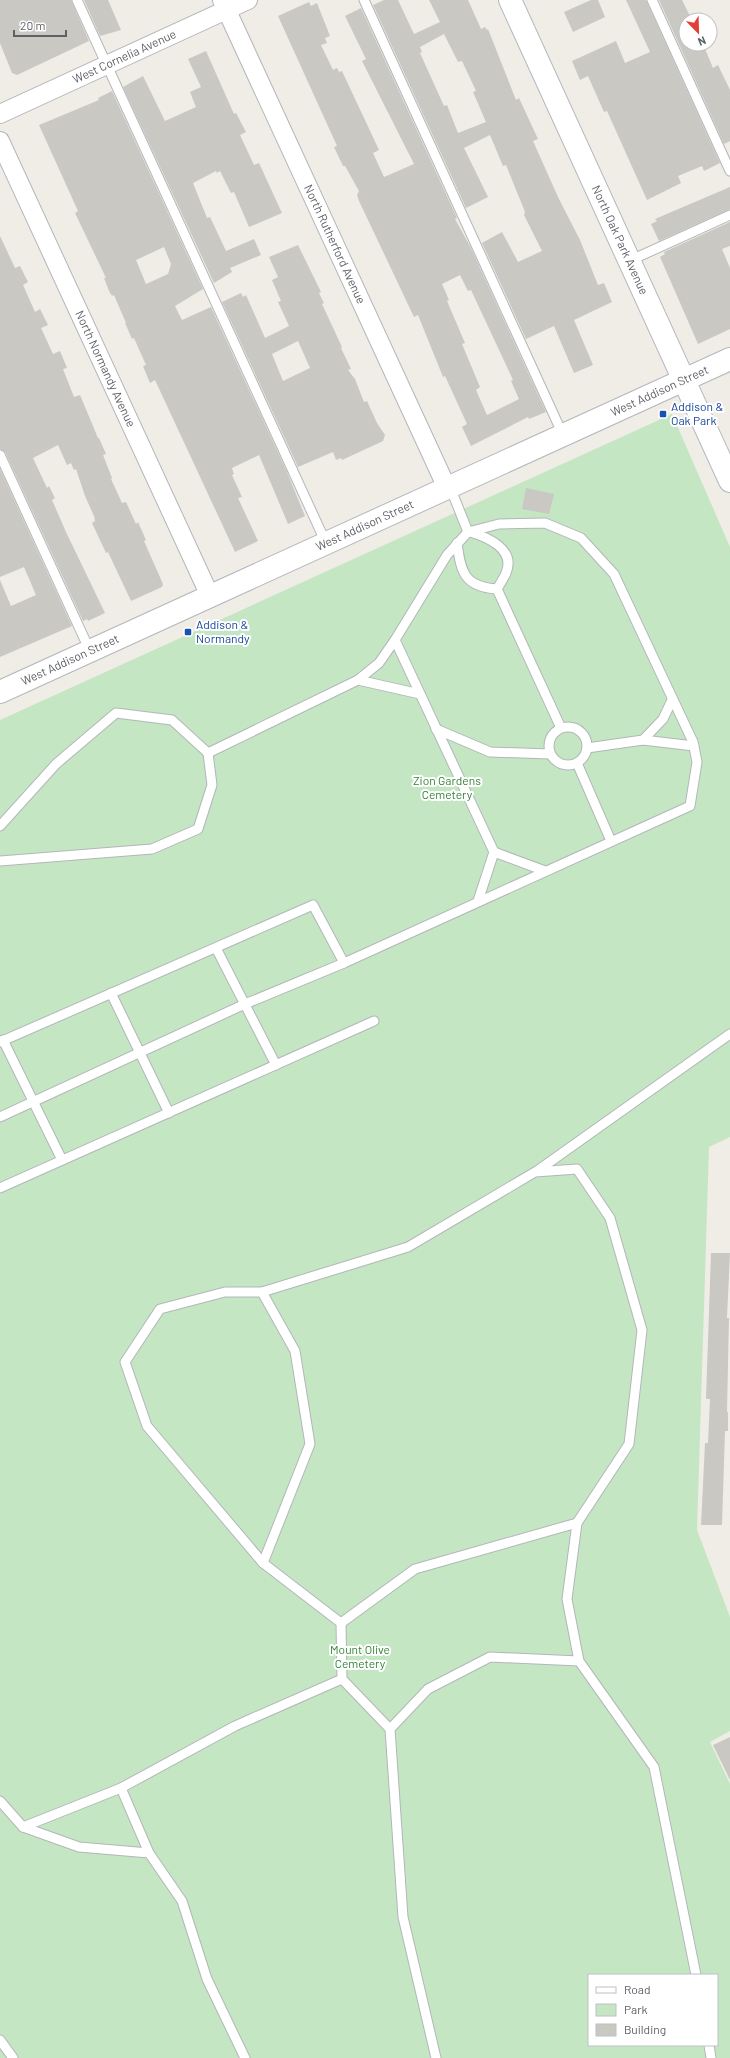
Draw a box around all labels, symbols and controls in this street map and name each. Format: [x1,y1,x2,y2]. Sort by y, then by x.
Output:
scale bar [14,12,66,38]
north arrow [678,12,718,52]
text: 20 m [20,18,46,32]
street label: West Cornelia Avenue [70,26,178,86]
text: N [696,34,708,49]
street label: North Rutherford Avenue [302,182,369,306]
street label: North Oak Park Avenue [590,183,652,297]
street label: North Normandy Avenue [73,308,139,429]
street label: West Addison Street [608,362,710,419]
place label: Addison & Oak Park [671,399,723,427]
marker: Addison & Oak Park [658,409,668,419]
street label: West Addison Street [313,496,416,553]
place label: Addison & Normandy [196,617,250,645]
marker: Addison & Normandy [183,627,193,637]
street label: West Addison Street [18,631,121,688]
park label: Zion Gardens Cemetery [413,773,481,801]
park label: Mount Olive Cemetery [330,1642,390,1670]
legend [588,1974,718,2046]
text: Road [624,1982,651,1996]
text: Park [624,2002,648,2016]
text: Building [624,2022,666,2036]

